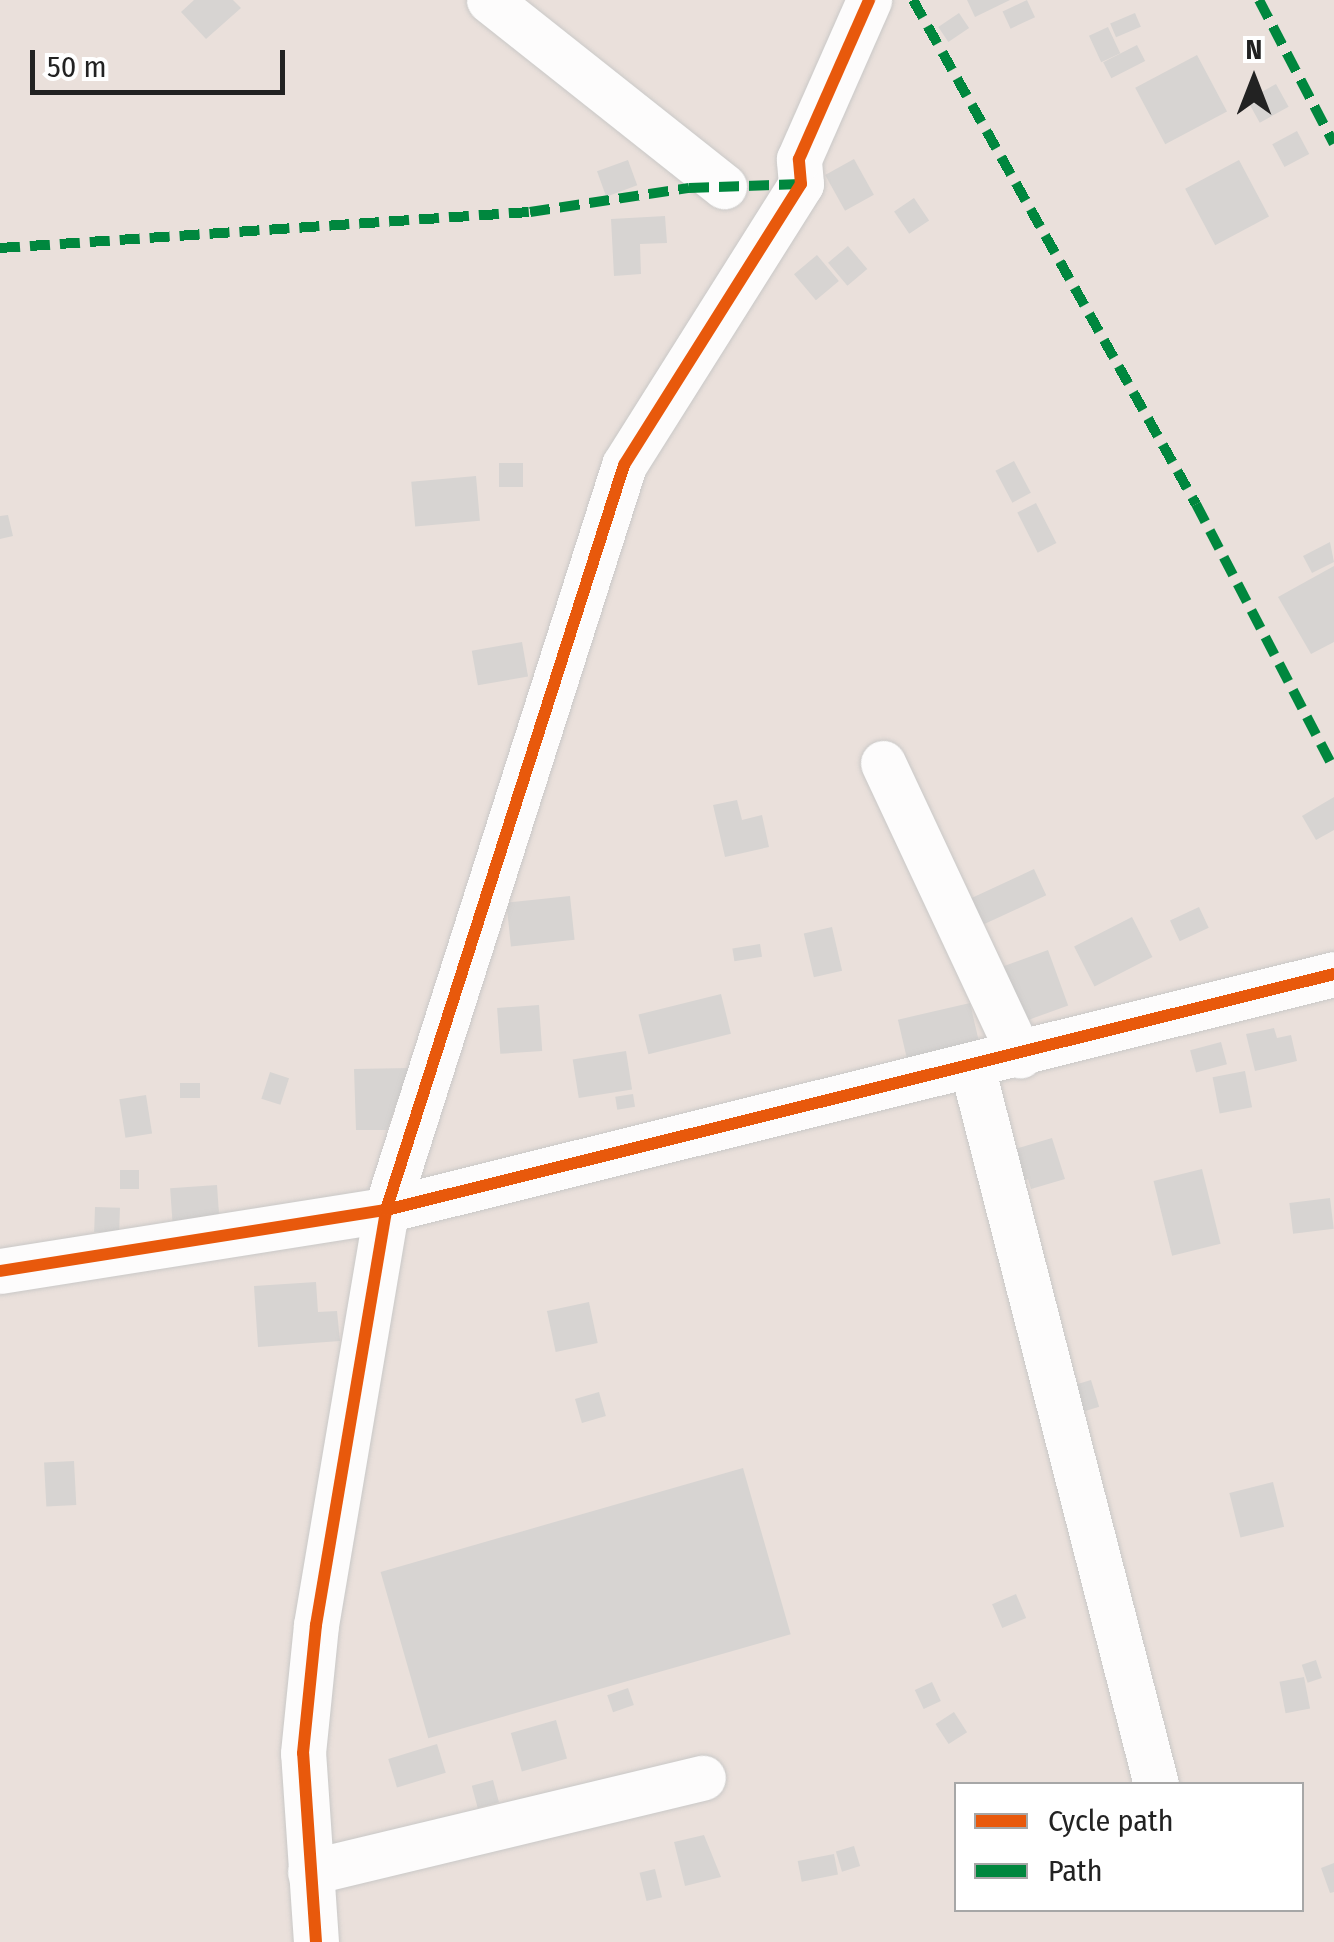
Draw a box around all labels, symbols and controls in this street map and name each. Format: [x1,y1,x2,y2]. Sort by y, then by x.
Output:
scale bar [35,30,290,92]
north arrow [1204,30,1304,130]
text: N [1246,33,1262,66]
text: 50 m [47,49,107,85]
legend [954,1782,1304,1912]
text: Cycle path [1048,1803,1174,1839]
text: Path [1048,1853,1102,1889]

